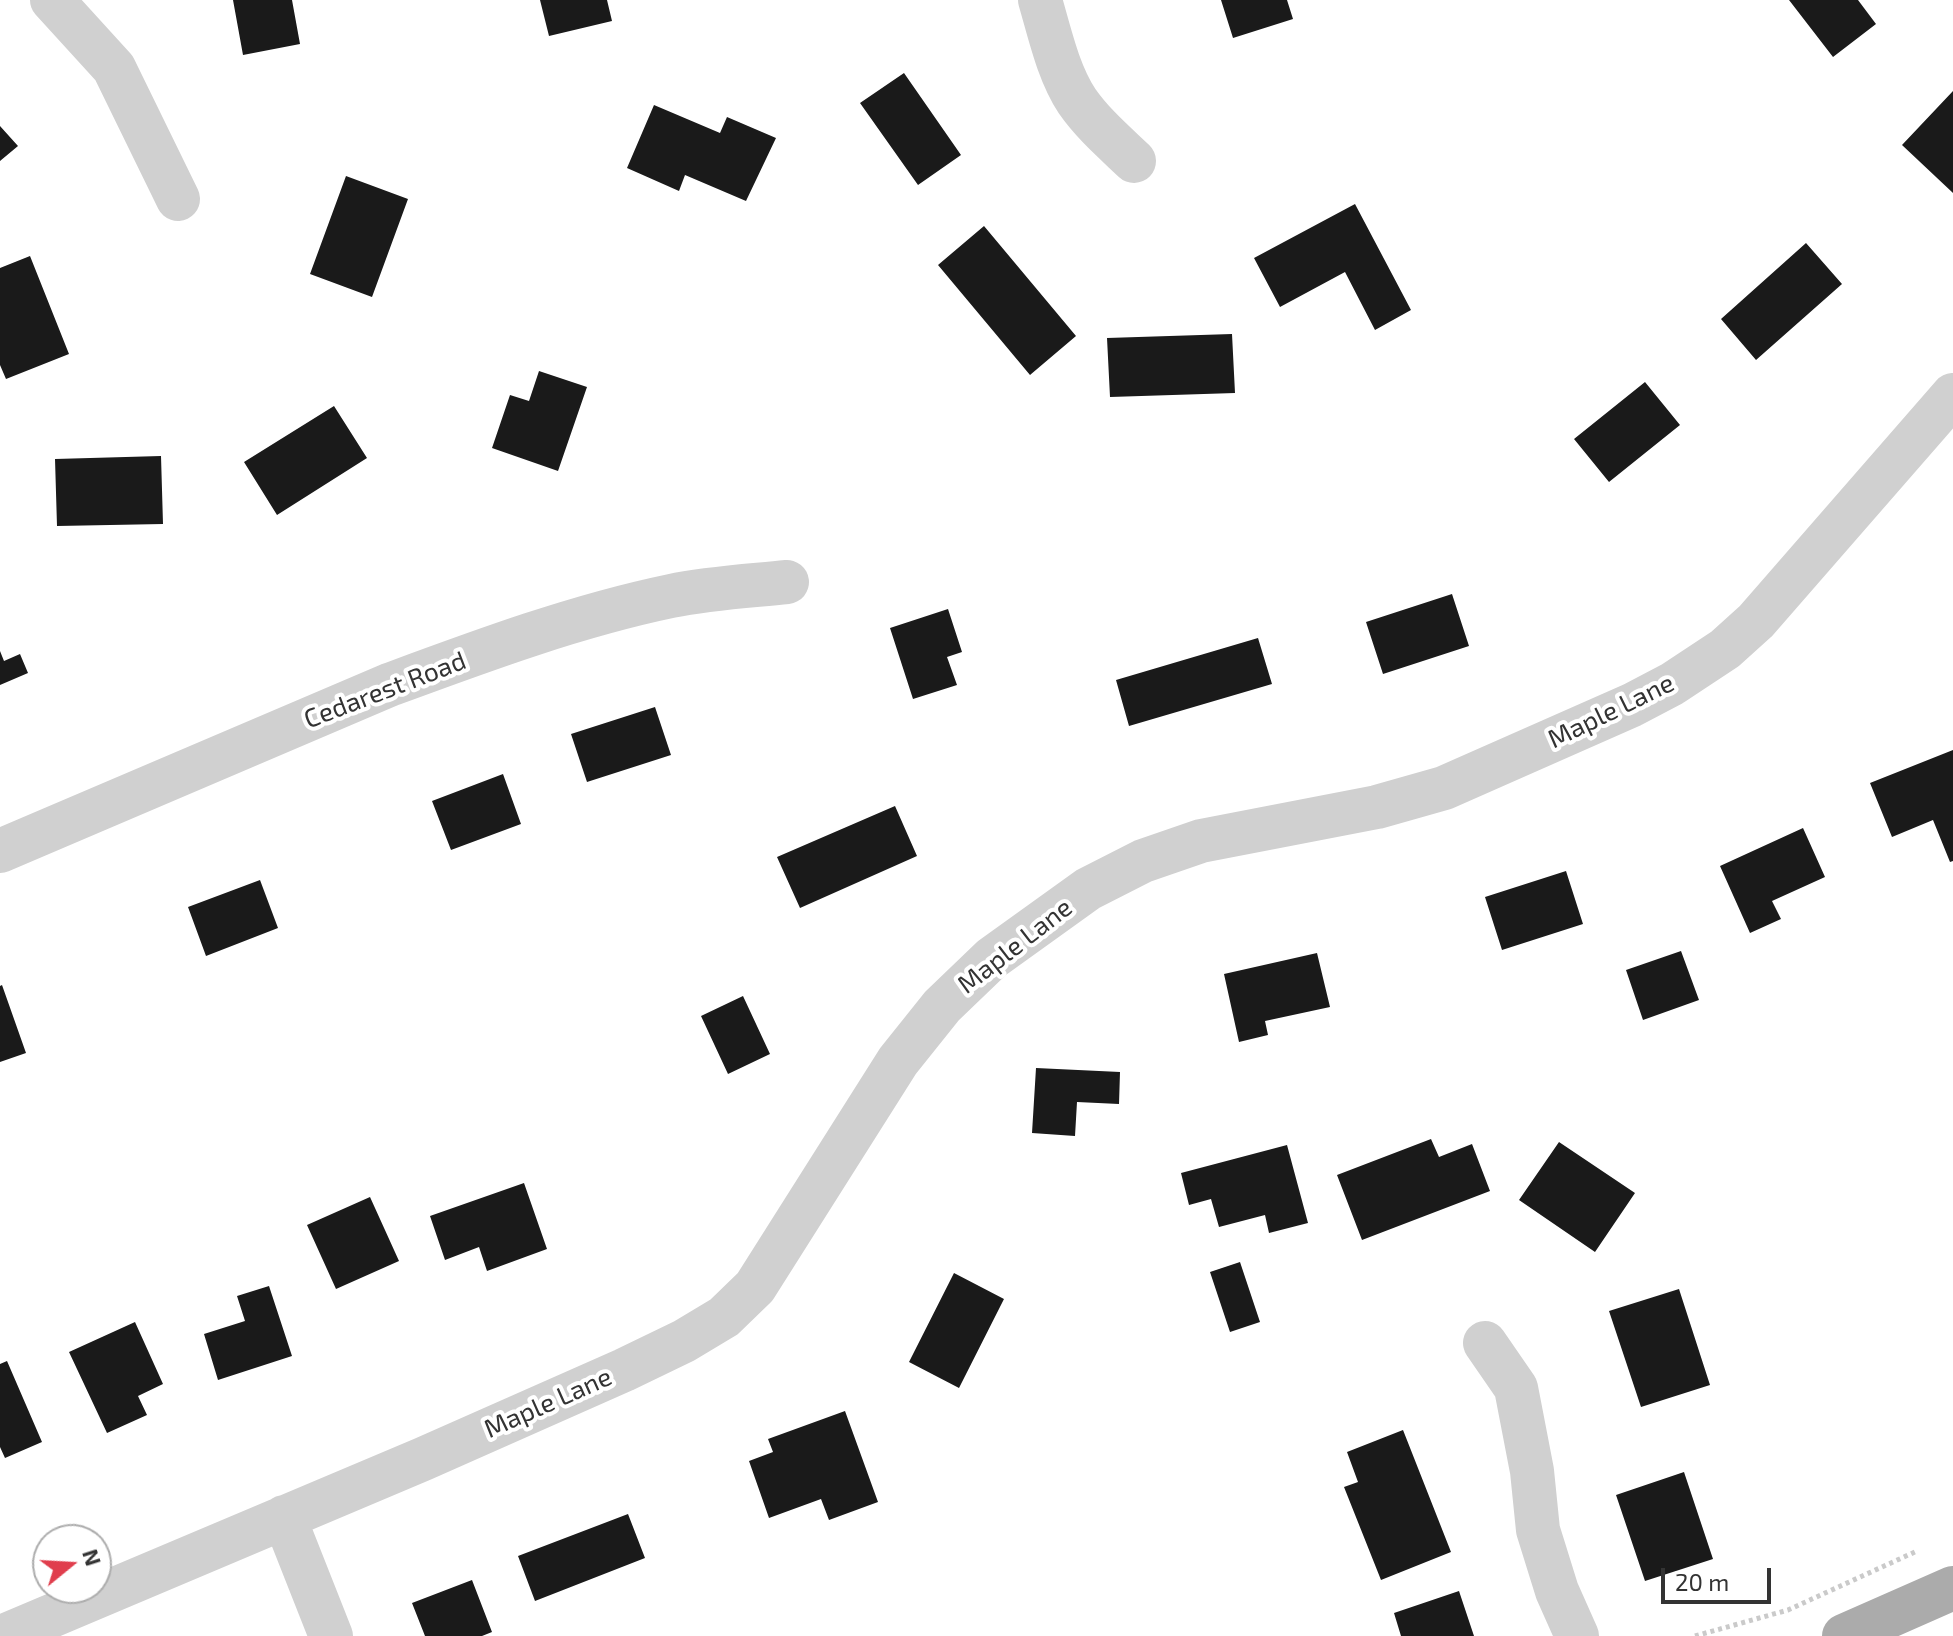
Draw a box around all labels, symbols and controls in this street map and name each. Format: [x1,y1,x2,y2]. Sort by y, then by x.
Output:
street label: Cedarest Road [300,645,470,735]
street label: Maple Lane [1543,667,1679,755]
street label: Maple Lane [952,892,1078,1000]
street label: Maple Lane [479,1361,617,1445]
north arrow [32,1524,112,1604]
text: N [78,1546,108,1569]
scale bar [1665,1552,1775,1602]
text: 20 m [1675,1567,1729,1596]

